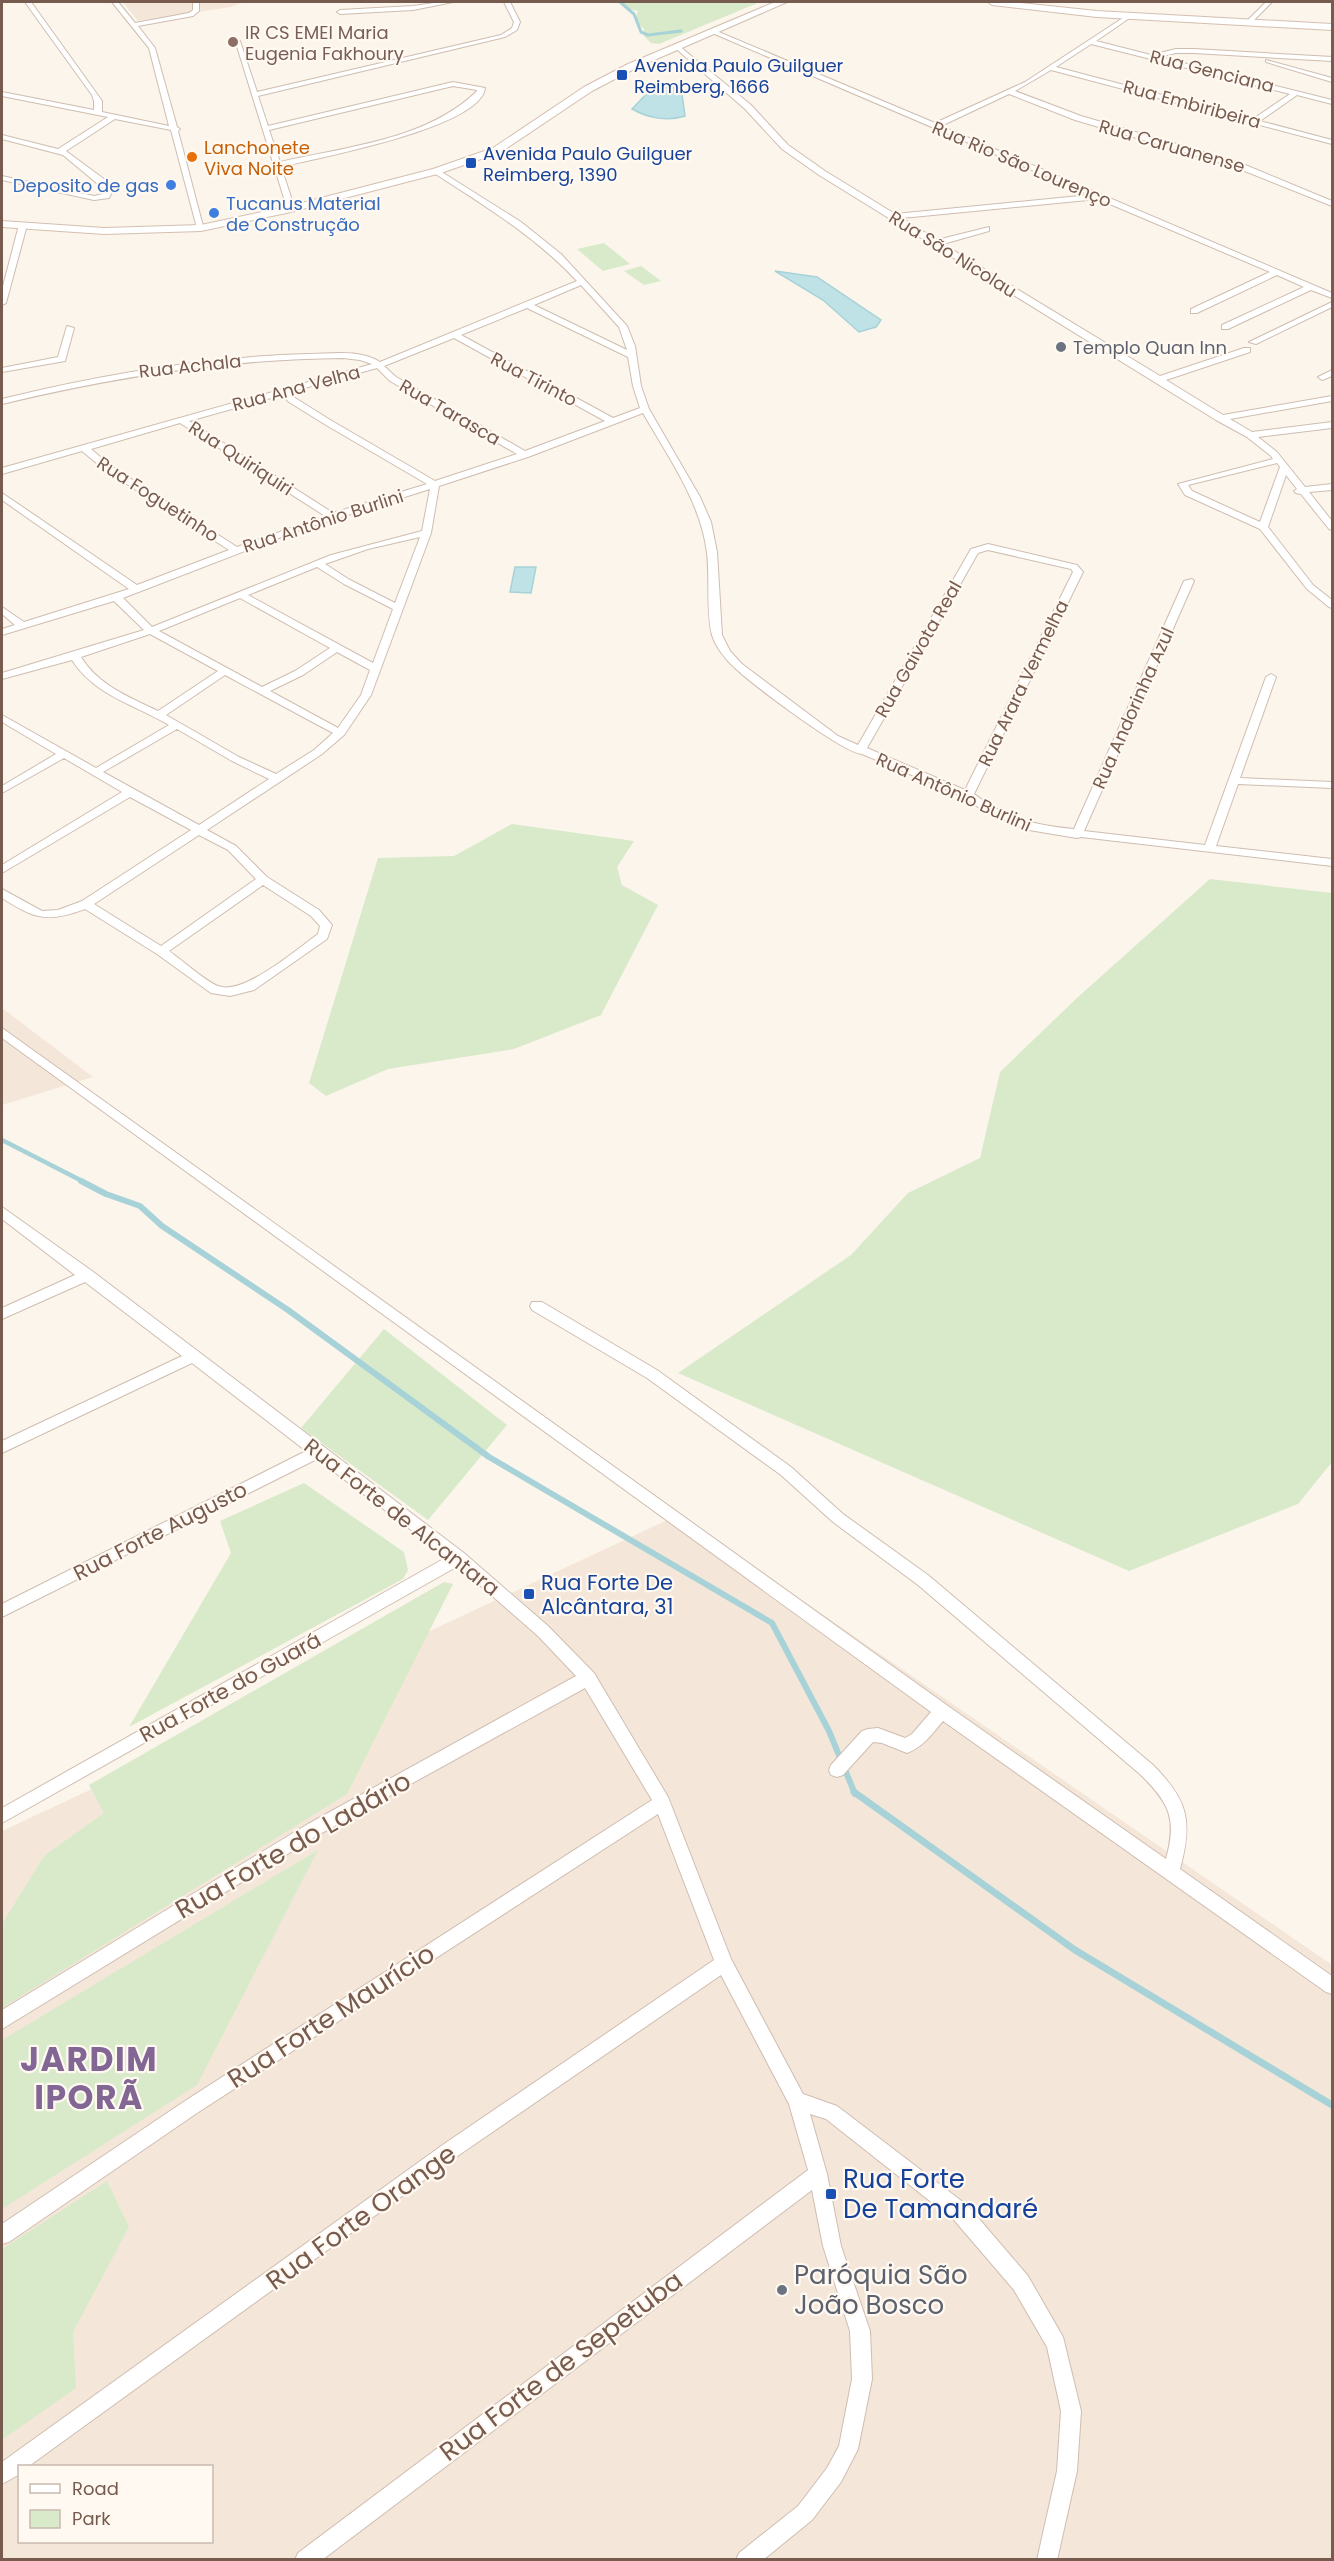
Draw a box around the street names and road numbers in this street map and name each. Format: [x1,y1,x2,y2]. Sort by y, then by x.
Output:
street label: Rua Genciana [1147,43,1277,99]
street label: Rua Embiribeira [1120,74,1264,134]
street label: Rua Caruanense [1096,113,1248,179]
street label: Rua Rio São Lourenço [928,115,1116,213]
street label: Rua São Nicolau [884,205,1022,303]
street label: Rua Tirinto [486,346,582,412]
street label: Rua Achala [138,348,242,384]
street label: Rua Ana Velha [229,359,363,417]
street label: Rua Tarasca [395,373,505,451]
street label: Rua Quiriquiri [184,415,298,501]
street label: Rua Foguetinho [92,450,224,548]
street label: Rua Antônio Burlini [239,483,407,559]
street label: Rua Gaivota Real [869,576,967,722]
street label: Rua Arara Vermelha [972,596,1074,770]
street label: Rua Andorinha Azul [1086,623,1180,793]
street label: Rua Antônio Burlini [872,747,1036,837]
street label: Rua Forte de Alcantara [298,1432,506,1602]
street label: Rua Forte Augusto [68,1475,252,1587]
street label: Rua Forte do Guará [134,1625,326,1749]
street label: Rua Forte do Ladário [168,1763,418,1927]
street label: Rua Forte Maurício [220,1935,442,2097]
street label: Rua Forte Orange [259,2136,463,2298]
street label: Rua Forte de Sepetuba [432,2263,690,2469]

